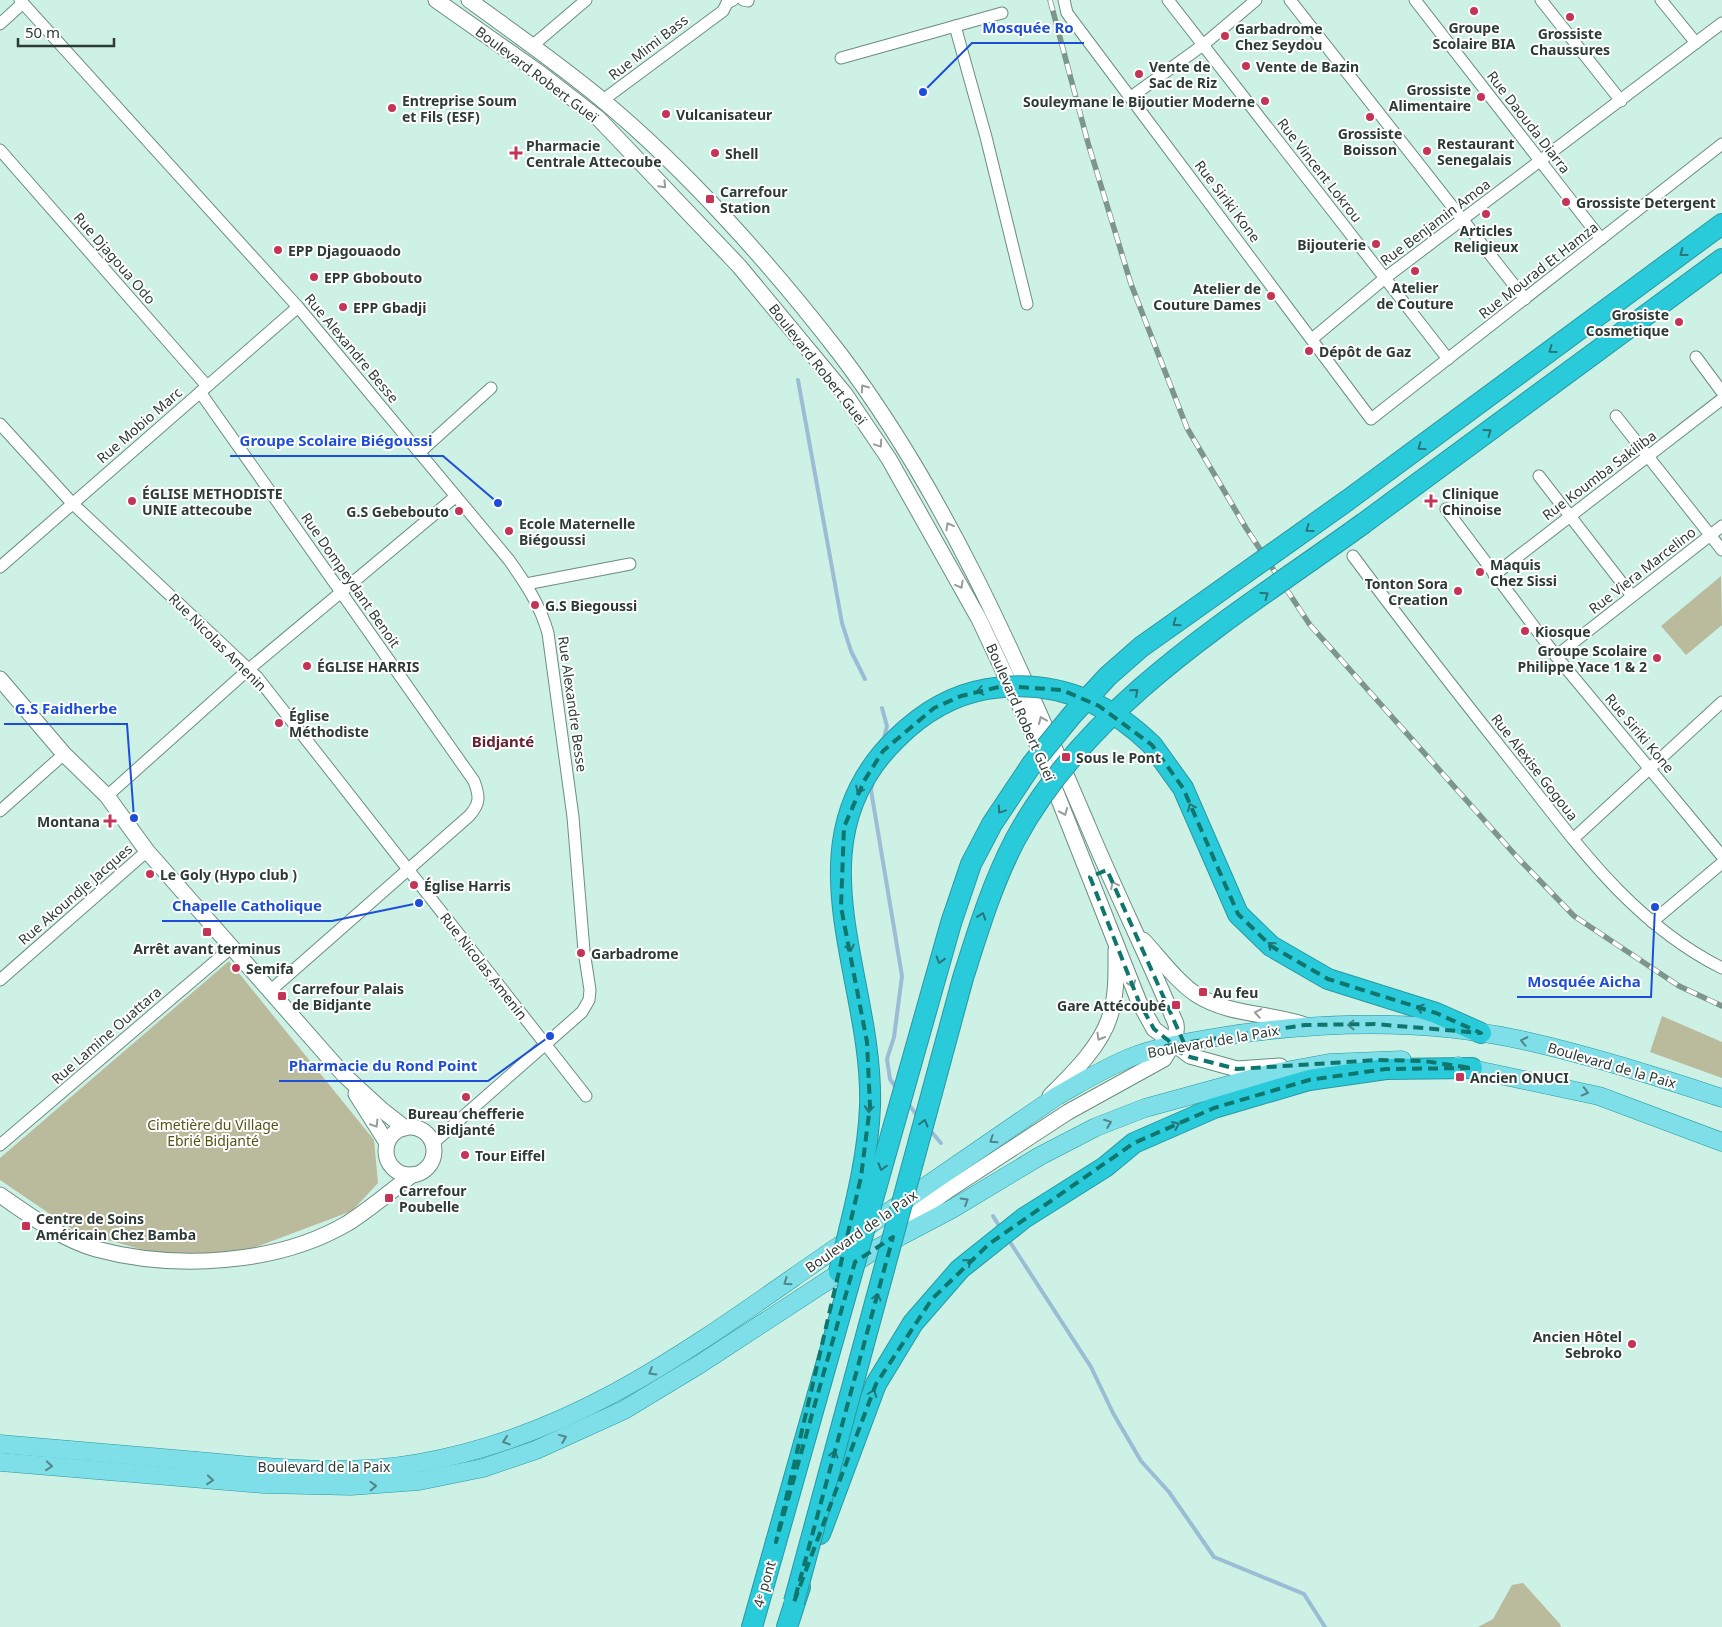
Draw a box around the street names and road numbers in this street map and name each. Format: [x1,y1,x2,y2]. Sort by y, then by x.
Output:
street label: Rue Mimi Bass [604,10,692,84]
street label: Boulevard Robert Gueï [472,22,602,127]
street label: Rue Daouda Diarra [1483,67,1575,177]
street label: Rue Vincent Lokrou [1273,114,1367,226]
street label: Rue Siriki Kone [1191,156,1265,246]
street label: Rue Benjamin Amoa [1376,174,1494,270]
street label: Rue Djagoua Odo [70,208,160,308]
street label: Rue Mourad Et Hamza [1474,217,1602,323]
street label: Rue Alexandre Besse [301,289,403,407]
street label: Boulevard Robert Gueï [765,300,871,429]
street label: Rue Mobio Marc [92,382,186,467]
street label: Rue Koumba Sakiliba [1538,426,1660,524]
street label: Rue Dompeydant Benoit [297,509,405,651]
street label: Rue Viera Marcelino [1585,522,1699,618]
street label: Rue Nicolas Amenin [165,589,271,695]
street label: Rue Alexandre Besse [554,635,592,773]
street label: Boulevard Robert Gueï [982,640,1060,784]
street label: Rue Siriki Kone [1601,689,1679,777]
street label: Rue Alexise Gogoua [1487,710,1583,824]
street label: Rue Akoundje Jacques [14,839,136,949]
street label: Rue Nicolas Amenin [436,909,532,1023]
street label: Rue Lamine Ouattara [47,982,165,1088]
street label: Boulevard de la Paix [1146,1020,1281,1062]
street label: Boulevard de la Paix [1546,1038,1679,1093]
street label: Boulevard de la Paix [801,1185,921,1277]
street label: Boulevard de la Paix [258,1457,391,1476]
street label: 4ᵉ pont [748,1559,780,1609]

